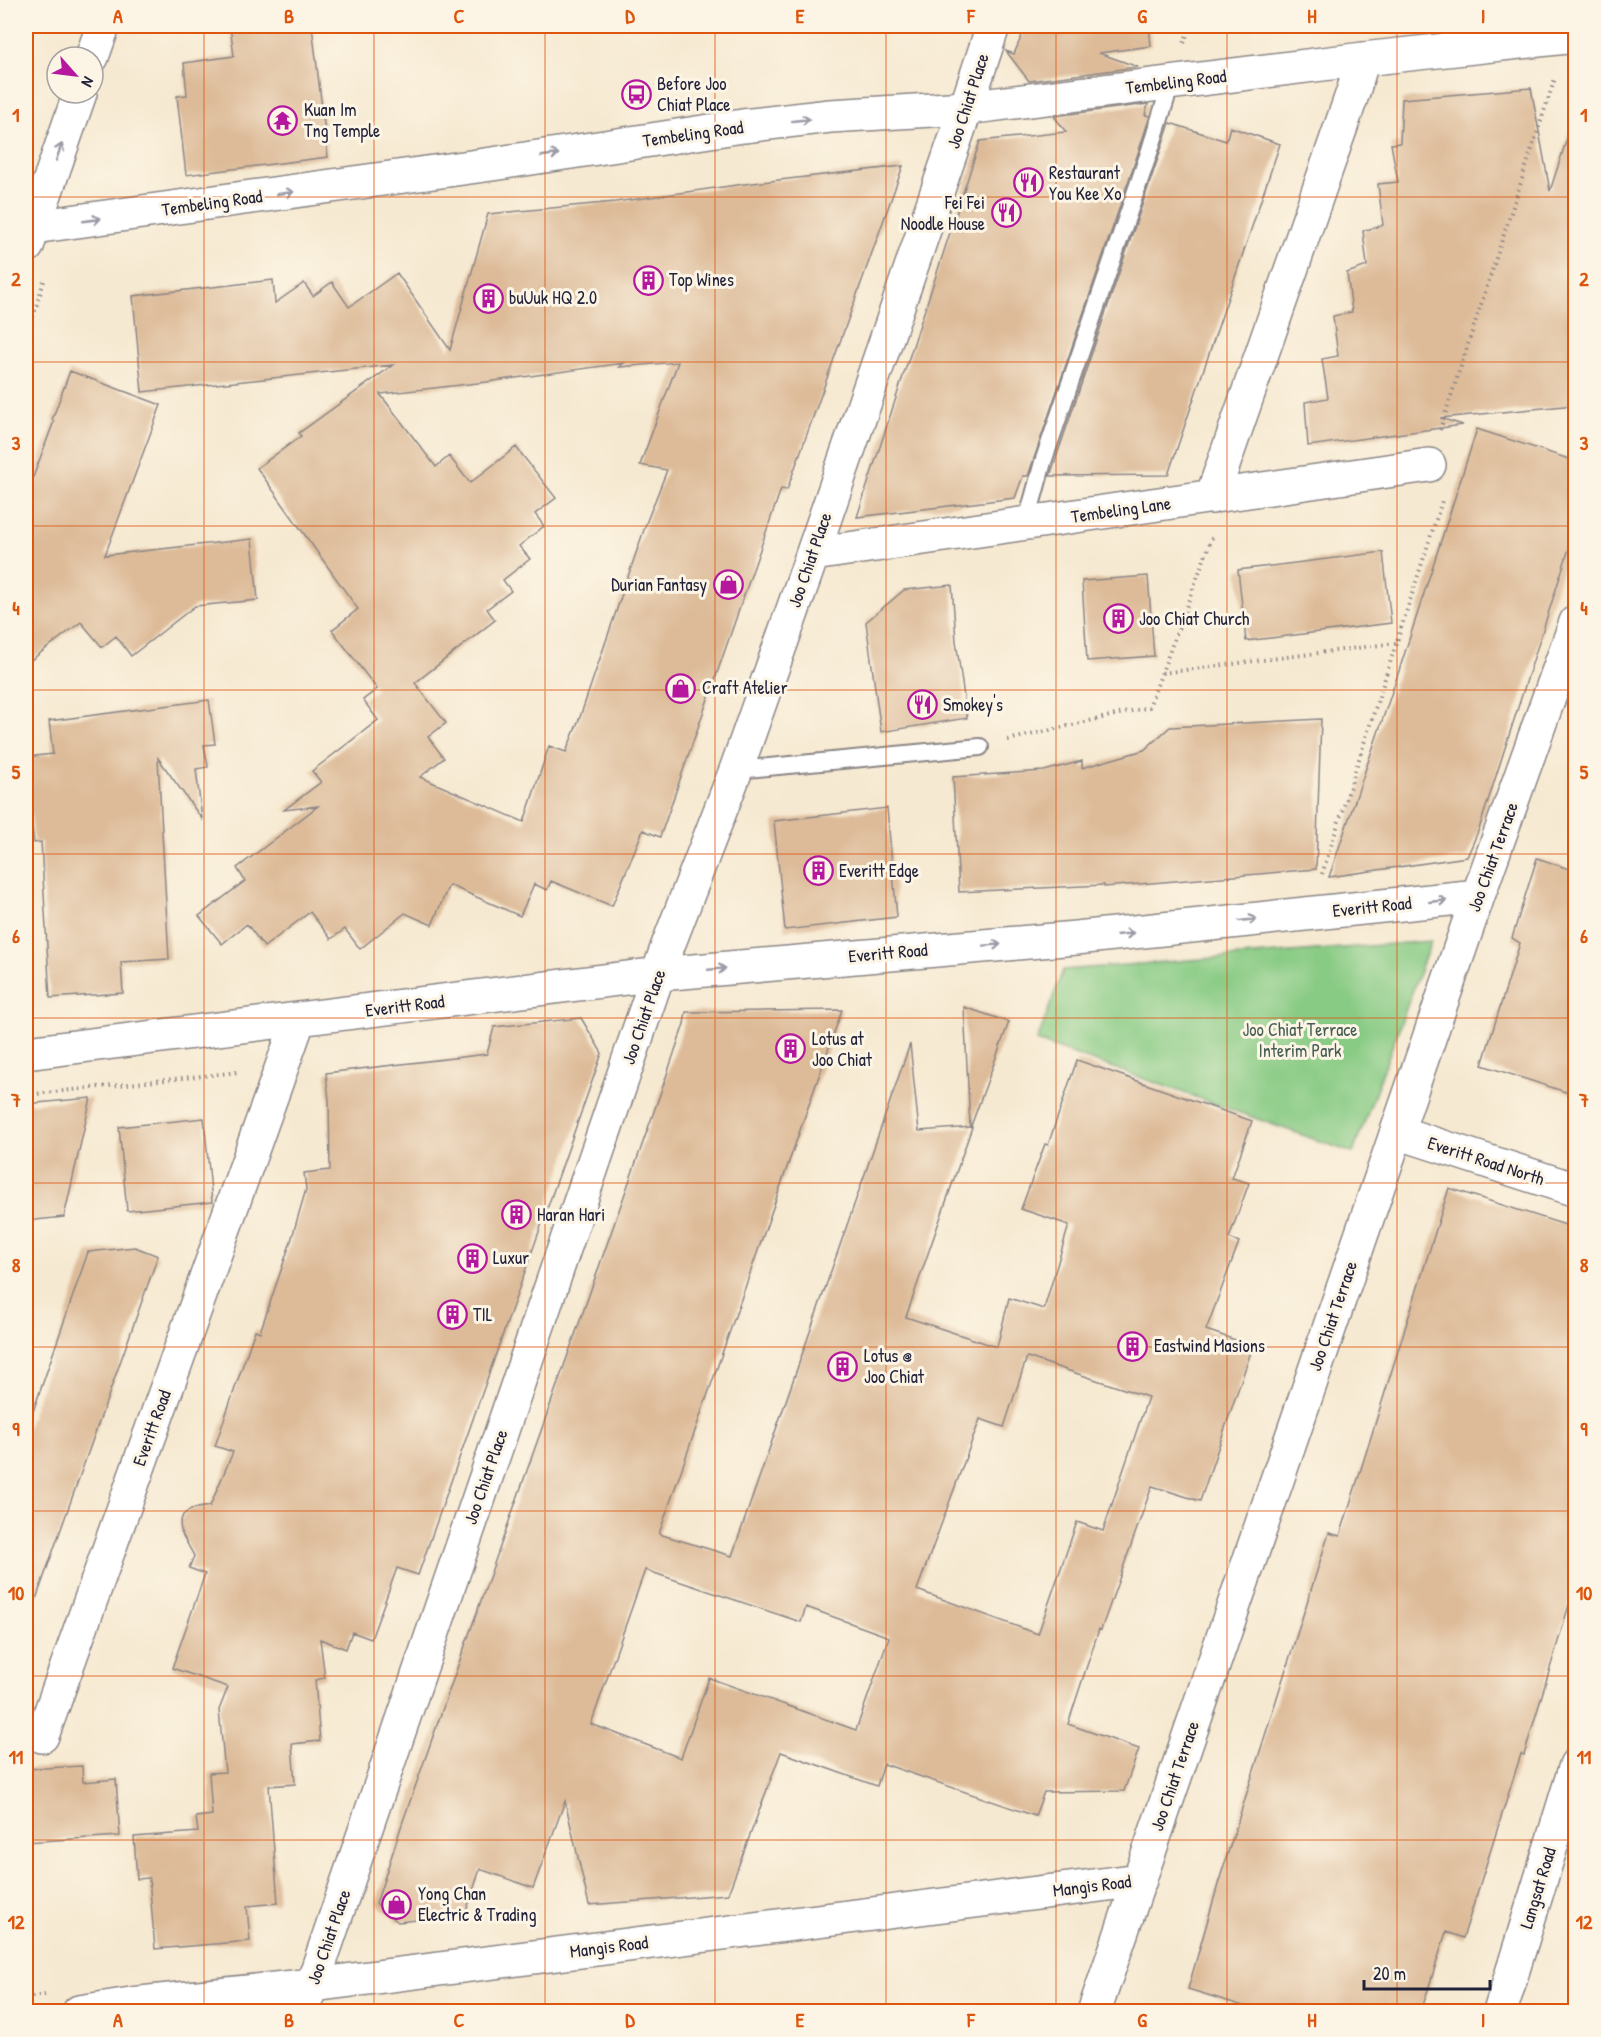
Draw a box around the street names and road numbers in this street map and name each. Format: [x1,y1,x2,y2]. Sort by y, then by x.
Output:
street label: Joo Chiat Place [940,50,995,152]
street label: Tembeling Road [1124,63,1228,100]
street label: Tembeling Road [641,114,745,153]
street label: Tembeling Road [160,183,264,222]
street label: Tembeling Lane [1069,490,1172,529]
street label: Joo Chiat Place [782,509,837,611]
street label: Joo Chiat Terrace [1461,799,1524,915]
street label: Everitt Road [1331,890,1413,923]
street label: Everitt Road [847,937,929,968]
street label: Joo Chiat Place [616,966,671,1068]
street label: Everitt Road [364,988,446,1023]
street label: Everitt Road North [1425,1130,1548,1191]
street label: Joo Chiat Terrace [1302,1257,1363,1374]
street label: Everitt Road [126,1386,177,1469]
street label: Joo Chiat Place [458,1426,513,1528]
street label: Joo Chiat Terrace [1144,1717,1205,1834]
street label: Langsat Road [1513,1844,1562,1932]
street label: Mangis Road [1051,1868,1132,1903]
street label: Joo Chiat Place [301,1886,356,1988]
street label: Mangis Road [568,1929,649,1964]

